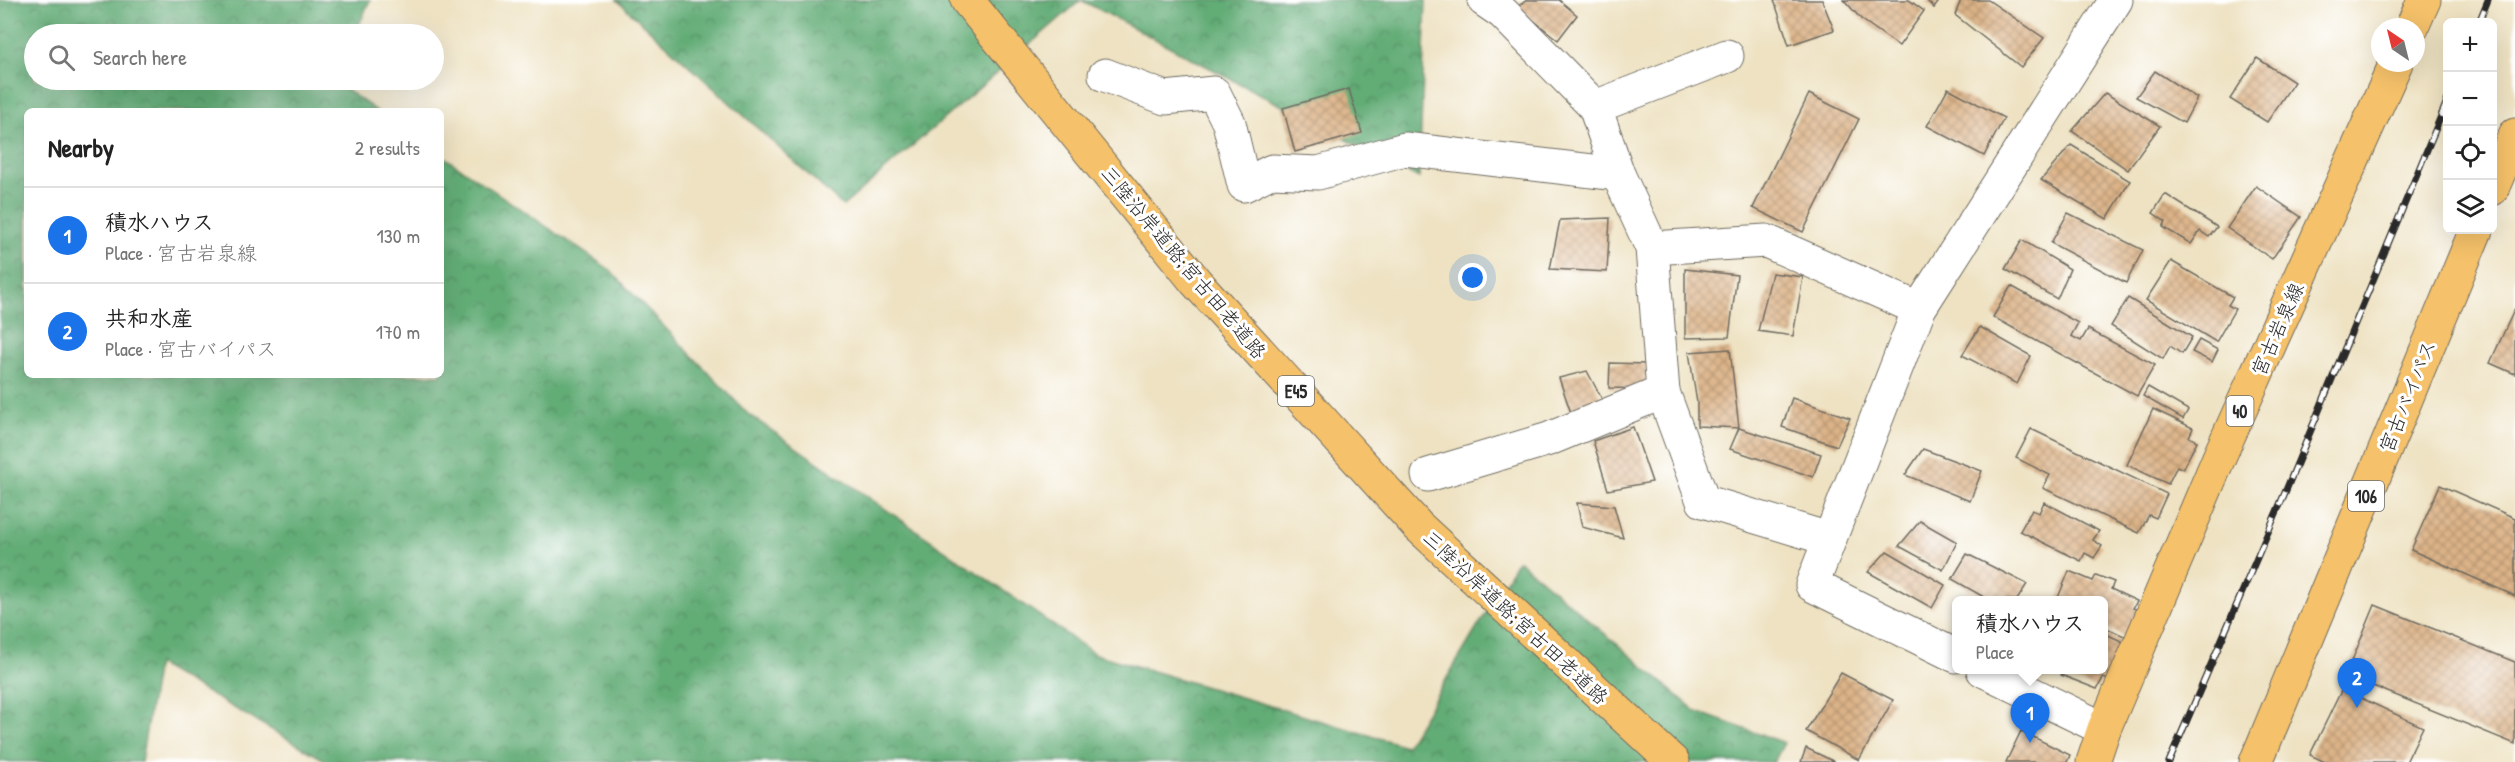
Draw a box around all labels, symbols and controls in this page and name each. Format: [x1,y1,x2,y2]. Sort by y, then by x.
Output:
north arrow [2371,18,2425,72]
map controls [2443,18,2497,234]
button: + [2443,18,2497,72]
search box [24,24,444,90]
icon: search [45,41,78,74]
text: Search here [93,42,187,72]
button: − [2443,72,2497,126]
button: locate [2443,126,2497,180]
text: Nearby [48,130,114,165]
text: 2 results [355,134,420,161]
street label: 三陸沿岸道路;宮古田老道路 [1095,160,1273,364]
button: layers [2443,180,2497,234]
text: 積水ハウス [105,207,214,237]
text: 1 [64,222,71,249]
text: 130 m [377,222,420,249]
text: Place · 宮古岩泉線 [105,239,257,266]
your location [1458,263,1487,292]
street label: 宮古岩泉線 [2244,278,2310,380]
text: 共和水産 [105,303,193,333]
text: 2 [63,318,72,345]
text: 170 m [376,318,420,345]
text: Place · 宮古バイパス [105,335,276,362]
street label: 宮古バイパス [2372,335,2442,457]
road number: E45 [1278,376,1314,406]
road number: 40 [2226,396,2254,426]
road number: 106 [2348,481,2384,511]
street label: 三陸沿岸道路;宮古田老道路 [1417,524,1615,710]
popup [1952,596,2108,674]
text: 積水ハウス [1976,608,2084,638]
text: Place [1976,638,2014,665]
pin: 2 [2338,658,2376,708]
pin: 1 [2010,694,2050,743]

